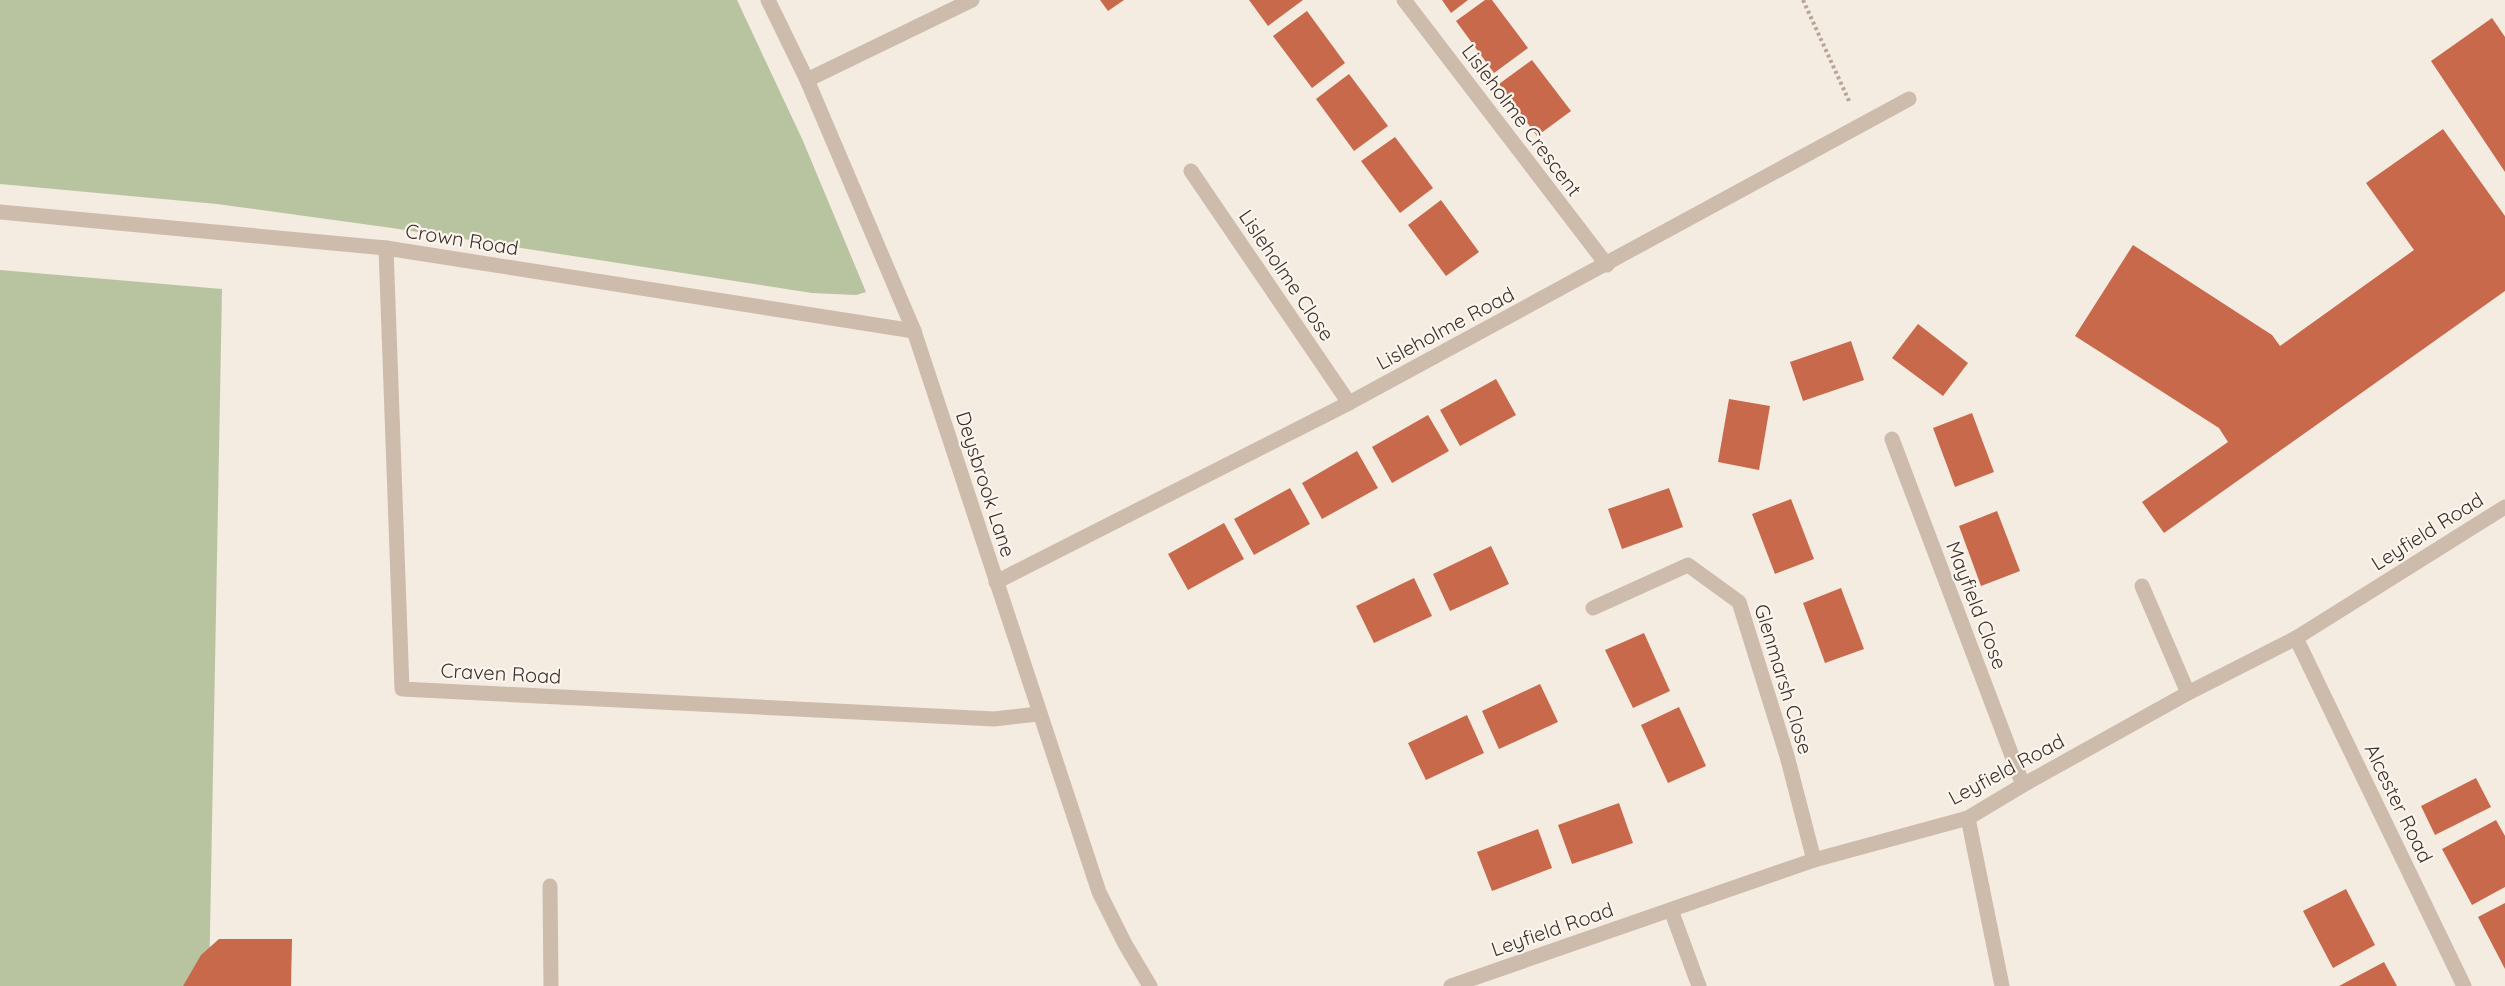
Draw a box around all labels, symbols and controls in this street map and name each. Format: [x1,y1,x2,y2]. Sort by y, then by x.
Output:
street label: Lisleholme Crescent [1457,39,1587,201]
street label: Lisleholme Close [1234,204,1340,346]
street label: Crown Road [404,218,520,260]
street label: Lisleholme Road [1372,281,1518,375]
street label: Deysbrook Lane [951,408,1021,560]
street label: Leyfield Road [2366,487,2488,575]
street label: Mayfield Close [1941,538,2013,672]
street label: Glenmarsh Close [1749,601,1819,757]
street label: Craven Road [440,657,562,689]
street label: Leyfield Road [1944,728,2068,810]
street label: Alcester Road [2359,739,2439,867]
street label: Leyfield Road [1488,896,1616,962]

